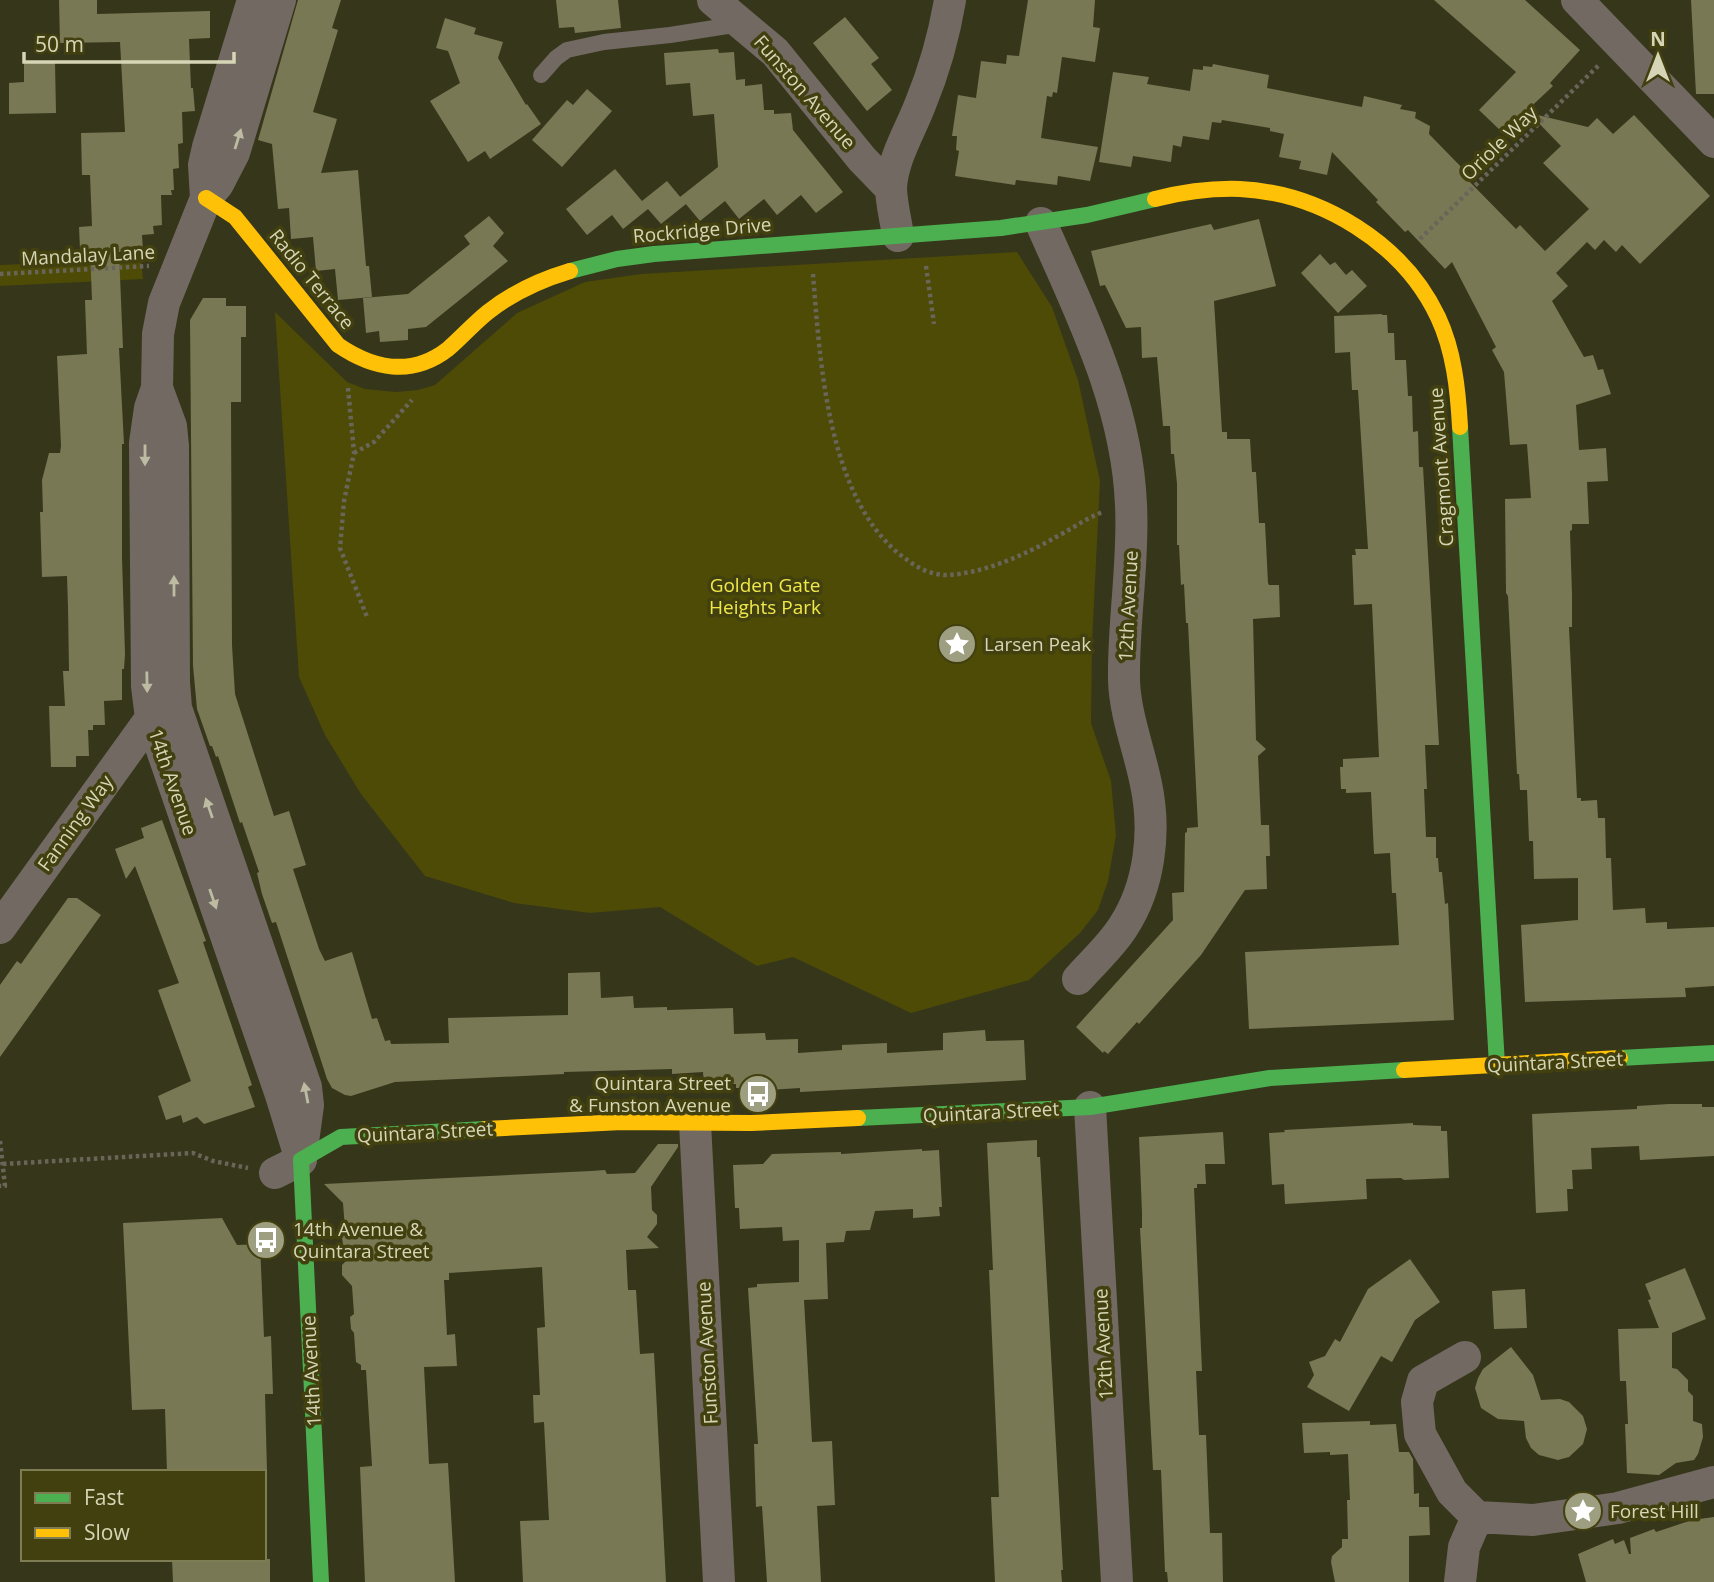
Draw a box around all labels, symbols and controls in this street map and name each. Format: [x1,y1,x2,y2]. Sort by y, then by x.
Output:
scale bar [24,21,234,65]
north arrow [1623,21,1693,91]
text: N [1650,26,1666,52]
street label: Funston Avenue [748,29,862,155]
text: 50 m [35,30,84,58]
street label: Oriole Way [1455,100,1543,186]
one-way arrow [233,128,243,149]
street label: Rockridge Drive [632,211,772,249]
street label: Radio Terrace [263,223,361,335]
street label: Mandalay Lane [20,239,156,271]
street label: Cragmont Avenue [1422,387,1460,547]
one-way arrow [139,444,151,466]
street label: 12th Avenue [1112,550,1144,662]
park label: Golden Gate Heights Park [709,572,821,620]
one-way arrow [168,575,180,597]
place icon: Larsen Peak [936,623,978,665]
place label: Larsen Peak [984,631,1091,657]
one-way arrow [142,671,153,693]
street label: 14th Avenue [143,725,203,839]
street label: Fanning Way [31,769,119,876]
one-way arrow [203,797,214,818]
one-way arrow [208,888,219,909]
street label: Quintara Street [1486,1045,1624,1079]
place label: Quintara Street & Funston Avenue [569,1070,731,1118]
bus stop icon: Quintara Street & Funston Avenue [737,1073,779,1115]
one-way arrow [300,1082,311,1104]
street label: Quintara Street [922,1095,1060,1129]
street label: Quintara Street [356,1115,494,1149]
place label: 14th Avenue & Quintara Street [293,1216,430,1264]
bus stop icon: 14th Avenue & Quintara Street [245,1219,287,1261]
street label: Funston Avenue [690,1281,724,1425]
street label: 12th Avenue [1087,1288,1119,1400]
street label: 14th Avenue [295,1315,327,1427]
legend [21,1470,266,1561]
text: Fast [84,1483,124,1511]
place icon: Forest Hill [1562,1490,1604,1532]
place label: Forest Hill [1610,1498,1699,1524]
text: Slow [84,1518,130,1546]

